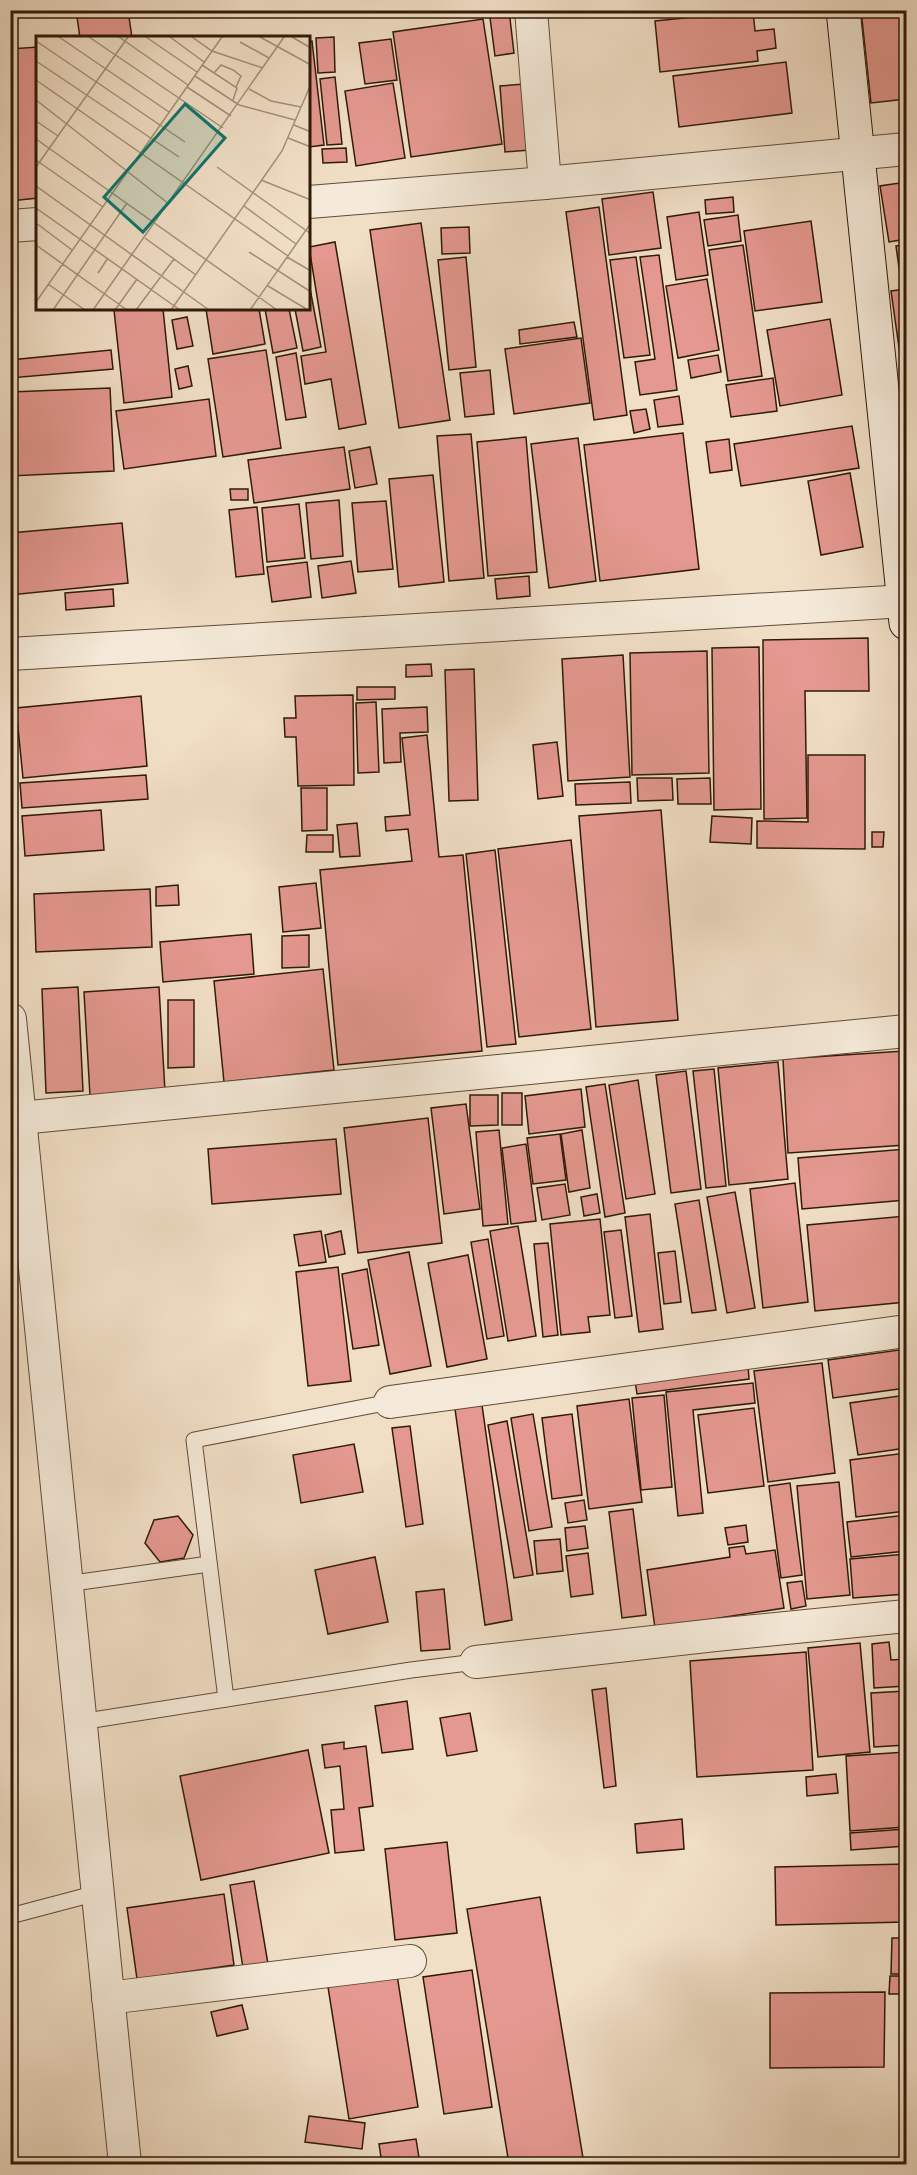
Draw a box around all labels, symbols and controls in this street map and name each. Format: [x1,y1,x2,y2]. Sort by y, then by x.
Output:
inset map [36,36,310,310]

